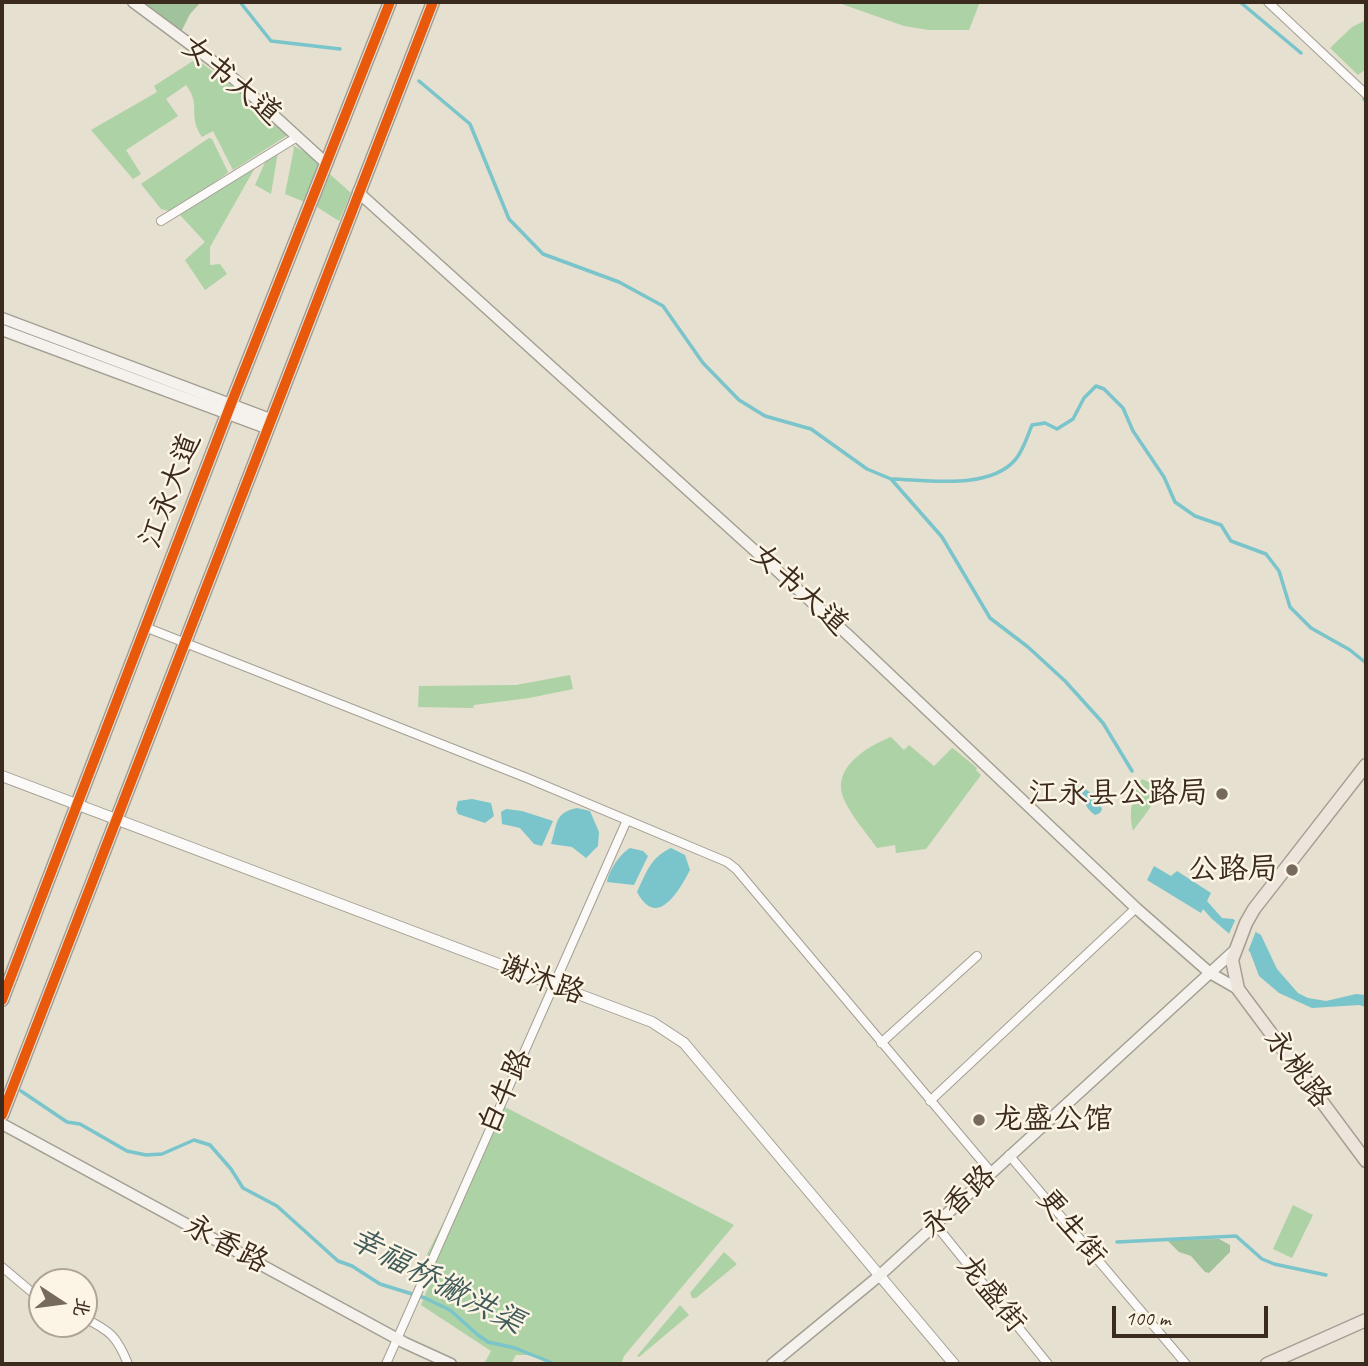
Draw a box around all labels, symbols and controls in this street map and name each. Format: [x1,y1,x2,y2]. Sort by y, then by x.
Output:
street label: 女书大道 [173,29,289,133]
street label: 江永大道 [133,429,209,553]
street label: 女书大道 [742,536,856,644]
place label: 江永县公路局 [1028,776,1208,812]
marker: 江永县公路局 [1214,786,1230,802]
place label: 公路局 [1188,852,1278,888]
marker: 公路局 [1284,862,1300,878]
street label: 谢沐路 [493,947,589,1013]
street label: 永桃路 [1256,1022,1338,1116]
street label: 白牛路 [471,1044,541,1140]
place label: 龙盛公馆 [993,1102,1113,1138]
marker: 龙盛公馆 [971,1112,987,1128]
street label: 永香路 [914,1158,1004,1246]
street label: 更生街 [1028,1182,1114,1274]
street label: 永香路 [178,1208,274,1282]
water label: 幸福桥撇洪渠 [342,1220,530,1344]
street label: 龙盛街 [949,1248,1033,1340]
north arrow [28,1268,98,1338]
scale bar [1116,1292,1272,1336]
text: 北 [68,1295,95,1319]
text: 100 m [1125,1305,1170,1331]

